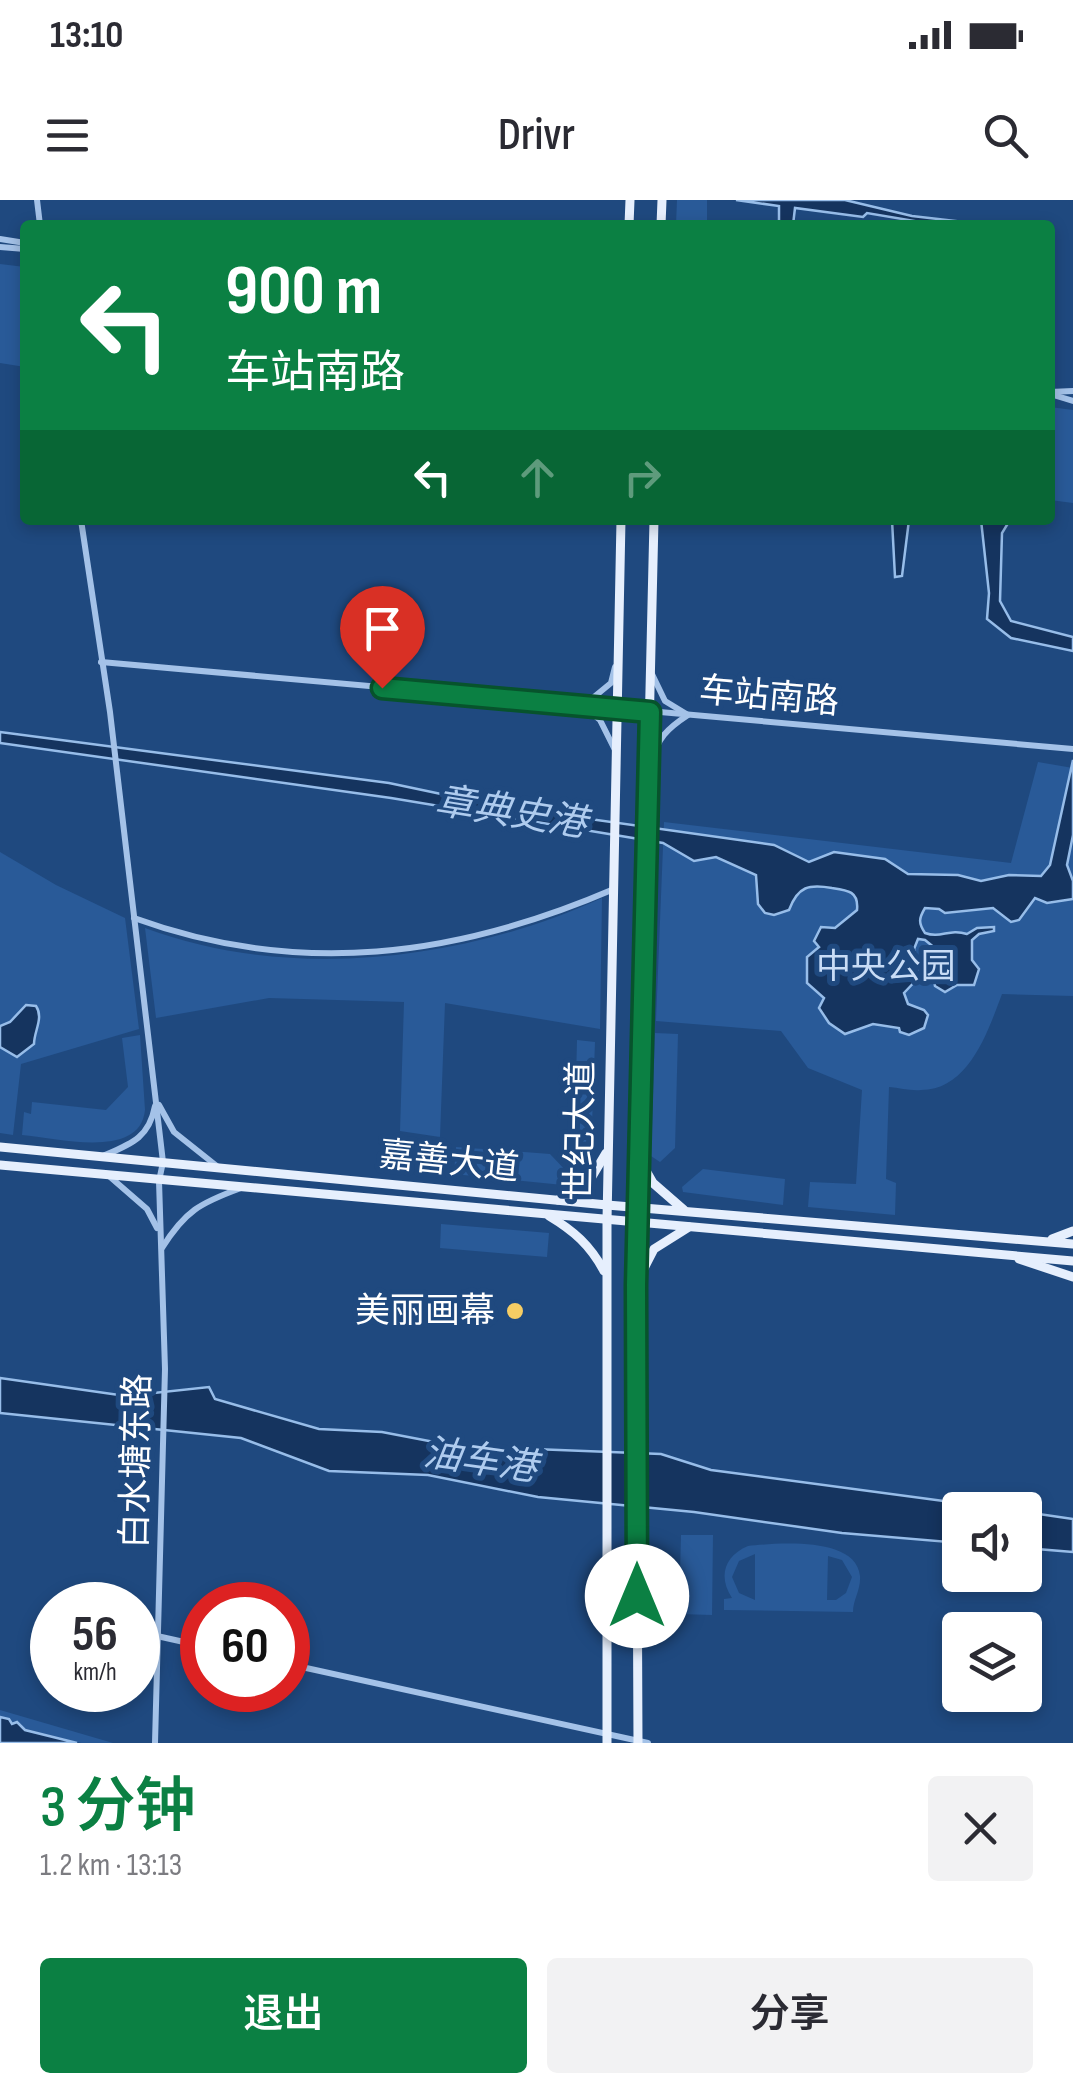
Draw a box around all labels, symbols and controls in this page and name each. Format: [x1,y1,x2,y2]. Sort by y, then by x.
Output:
text: 13:10 [50,13,123,58]
icon: menu [40,108,95,163]
text: Drivr [498,108,575,163]
icon: search [978,108,1033,163]
text: 900 m [225,250,382,334]
icon: left [60,260,190,390]
text: 车站南路 [225,346,405,401]
icon: left [405,450,460,505]
icon: ahead [510,450,565,505]
icon: right [615,450,670,505]
pin [340,586,425,689]
icon: arrive [355,601,410,656]
street label: 车站南路 [697,669,841,725]
water label: 章典史港 [432,779,595,848]
park label: 中央公园 [816,946,956,989]
street label: 世纪大道 [558,1061,604,1201]
street label: 嘉善大道 [377,1133,521,1191]
place label: 美丽画幕 [355,1290,495,1333]
marker: 美丽画幕 [504,1300,526,1322]
street label: 白水塘东路 [114,1373,160,1549]
water label: 油车港 [420,1431,545,1492]
map controls [942,1492,1042,1712]
button: sound [942,1492,1042,1592]
position arrow [585,1544,689,1648]
speed limit sign: 60 [180,1582,310,1712]
text: 56 [72,1605,118,1665]
button: layers [942,1612,1042,1712]
text: km/h [73,1657,117,1688]
text: 3 分钟 [40,1772,196,1844]
button: close [928,1776,1033,1881]
text: 1.2 km · 13:13 [40,1846,182,1885]
button: 退出 [40,1958,527,2073]
button: 分享 [547,1958,1033,2073]

